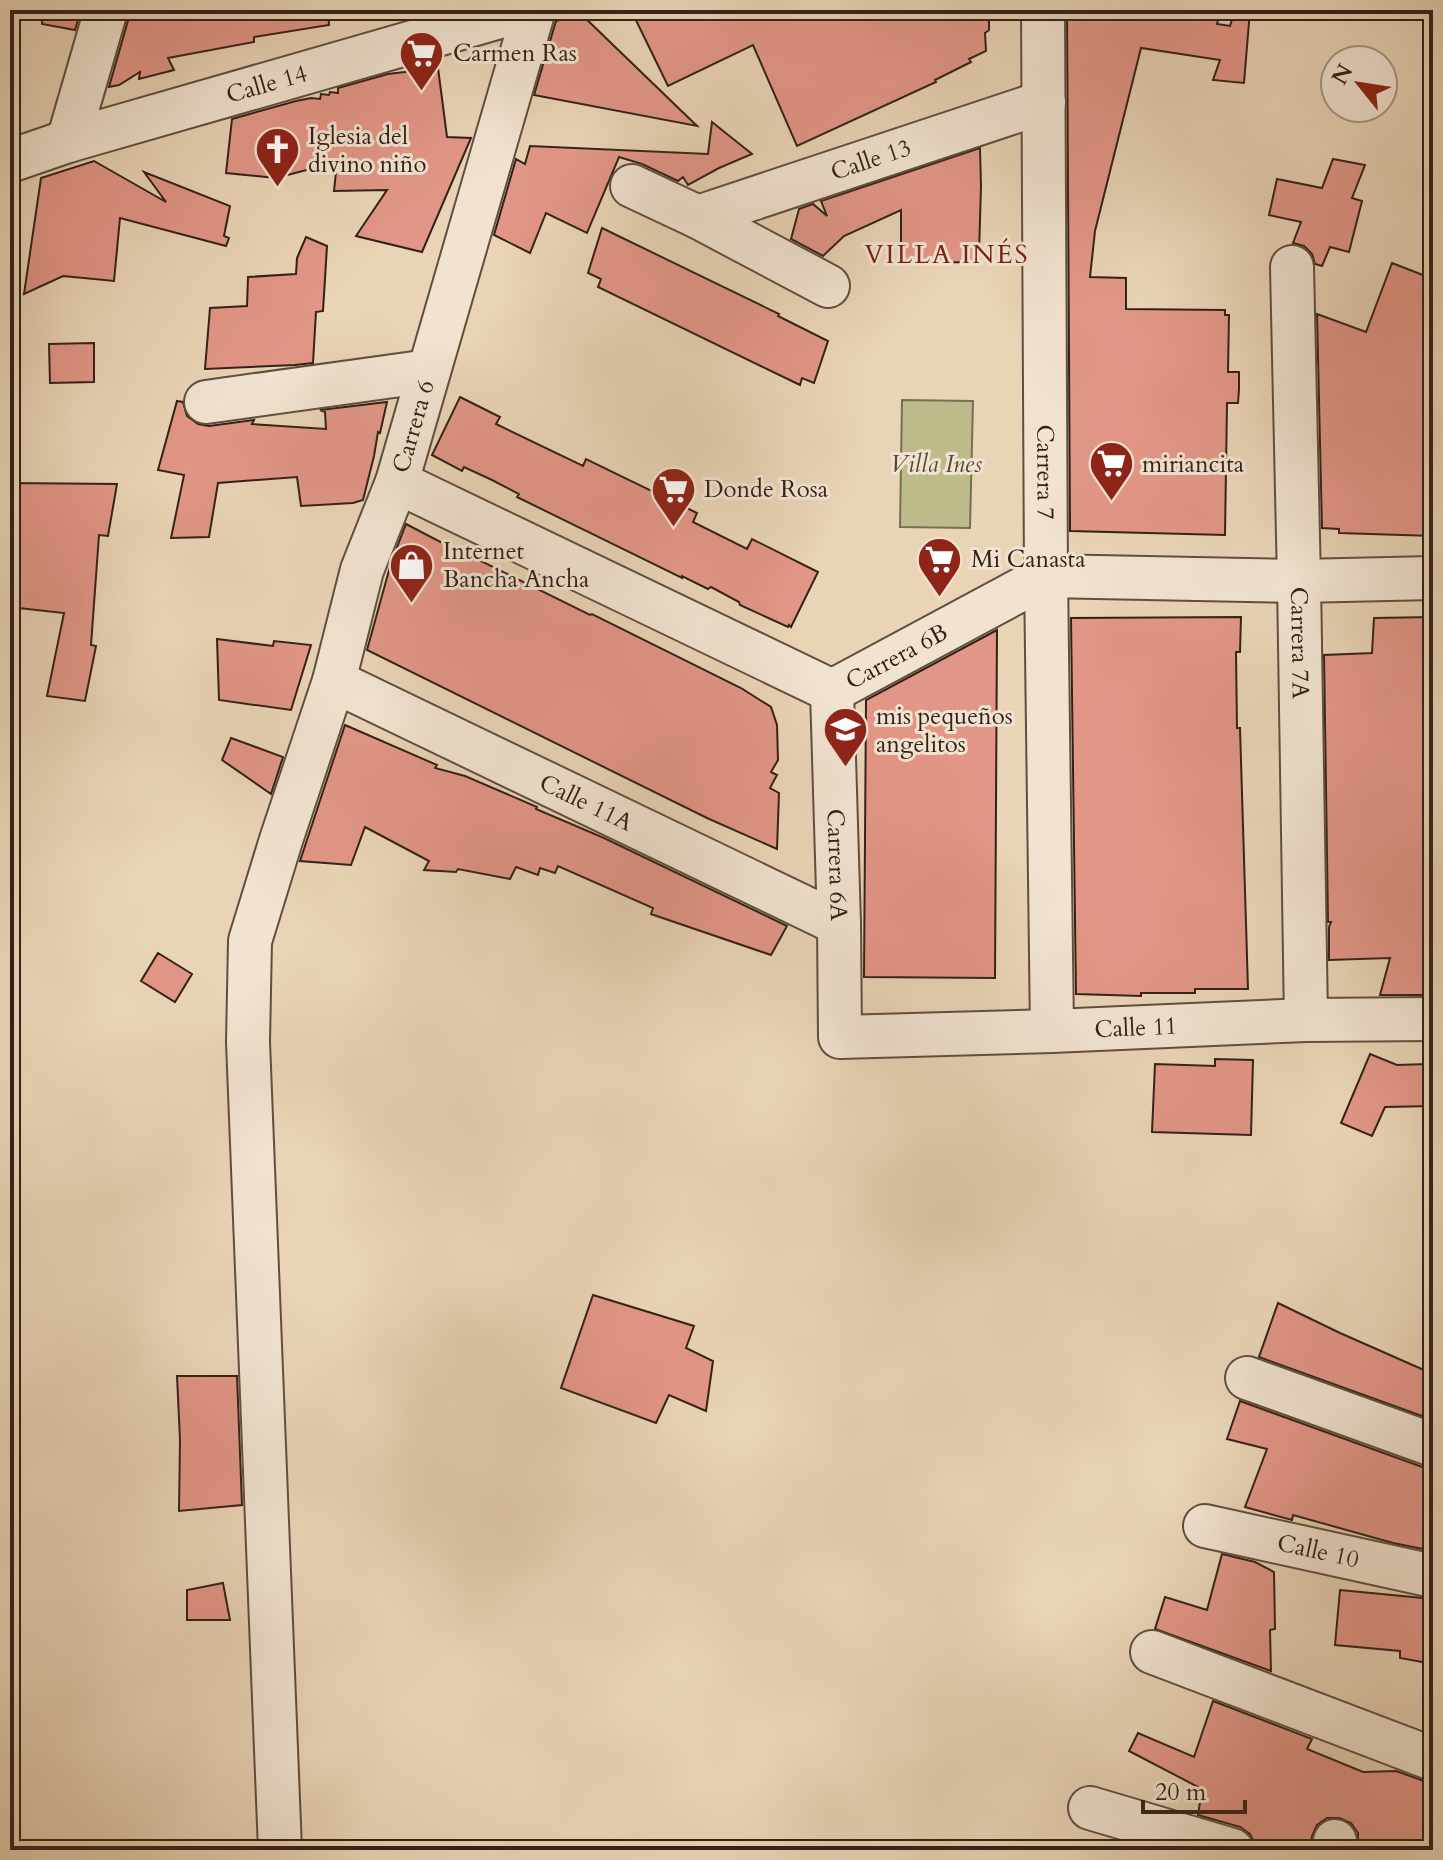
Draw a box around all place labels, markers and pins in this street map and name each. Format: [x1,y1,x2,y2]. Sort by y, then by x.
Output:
supermarket icon: Carmen Ras [398,29,446,92]
place label: Carmen Ras [453,37,577,70]
place label: Iglesia del divino niño [308,120,427,181]
church icon: Iglesia del divino niño [253,126,301,189]
supermarket icon: miriancita [1087,440,1135,503]
place label: miriancita [1142,448,1245,481]
supermarket icon: Donde Rosa [649,465,697,528]
place label: Donde Rosa [704,473,829,506]
place label: Internet Bancha Ancha [443,535,590,596]
supermarket icon: Mi Canasta [916,535,964,598]
shop icon: Internet Bancha Ancha [388,541,436,604]
place label: Mi Canasta [971,543,1086,576]
place label: mis pequeños angelitos [876,700,1013,761]
school or university icon: mis pequeños angelitos [821,706,869,769]

